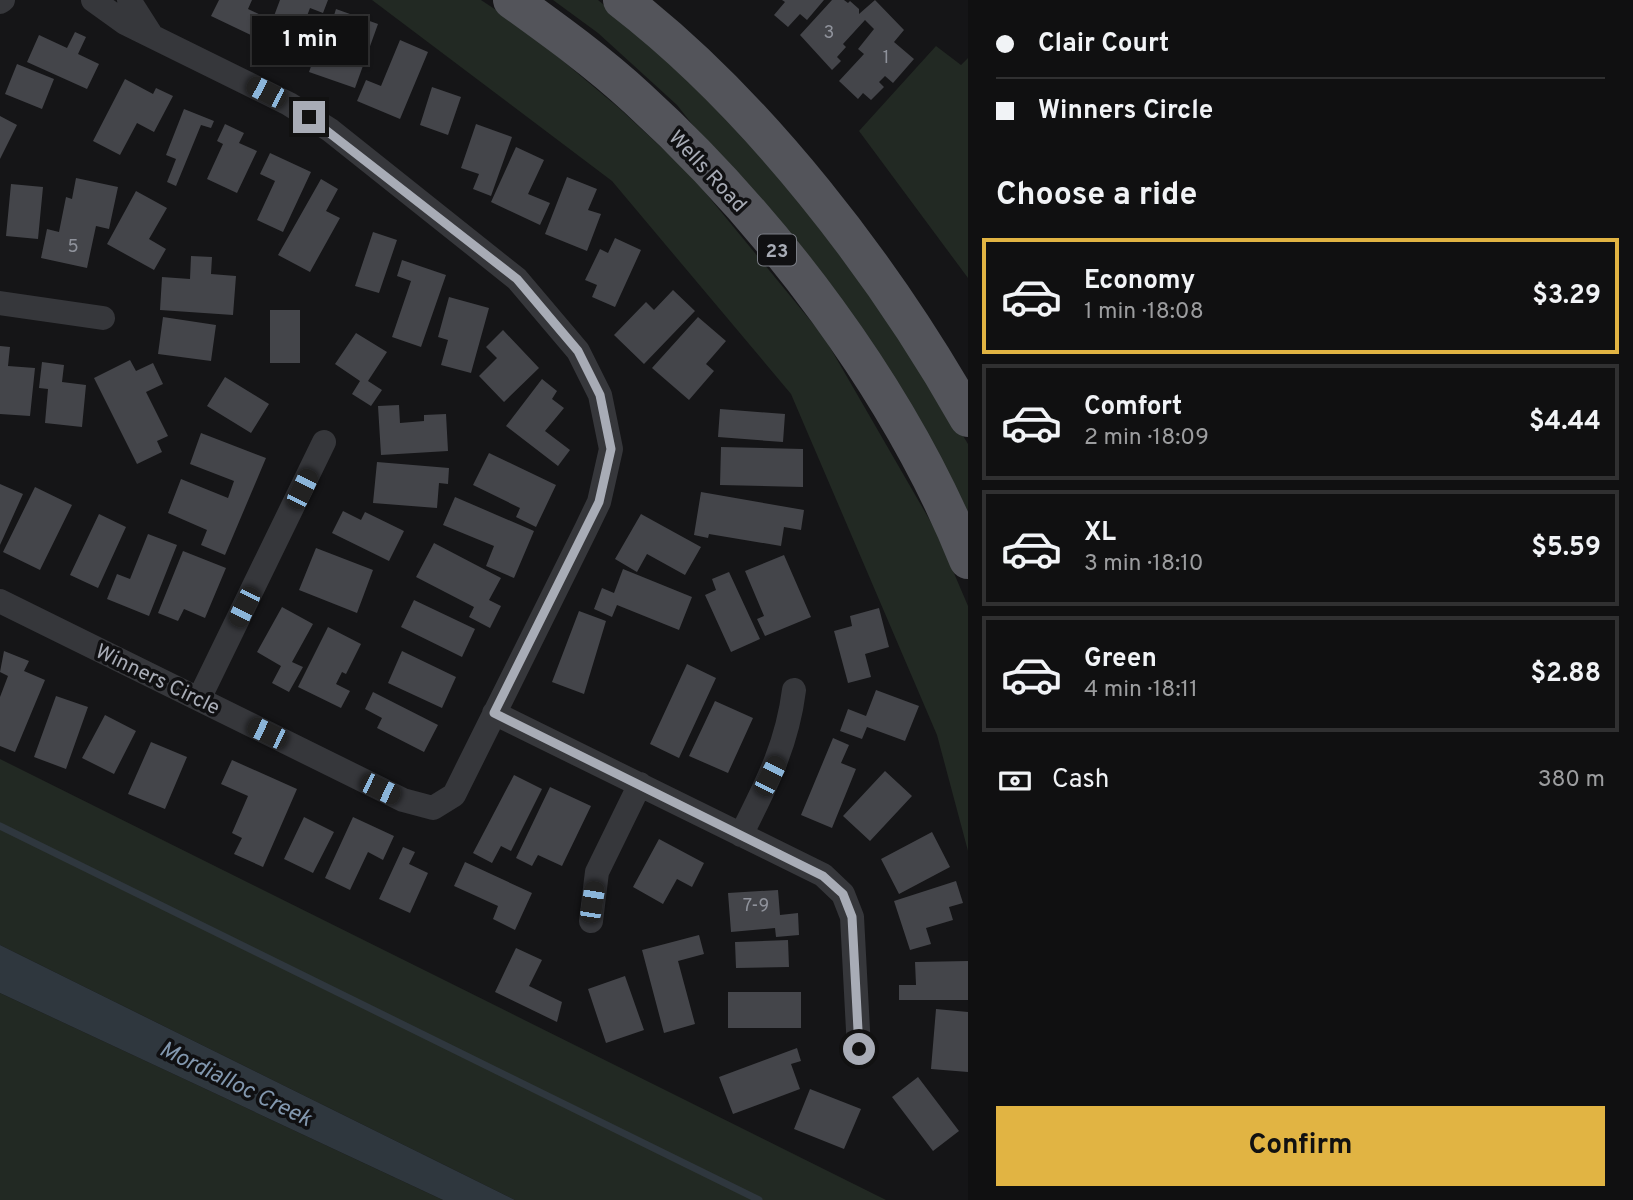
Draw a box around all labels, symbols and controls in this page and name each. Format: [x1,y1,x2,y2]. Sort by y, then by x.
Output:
callout: 1 min [251,16,367,64]
house number: 3 [824,22,834,45]
text: 1 min [282,26,338,55]
text: Clair Court [1038,28,1169,61]
house number: 1 [883,47,889,70]
car [243,73,290,111]
text: Winners Circle [1038,95,1213,128]
route end [293,101,325,133]
street label: Wells Road [662,125,752,219]
text: Choose a ride [996,176,1197,216]
road number: 23 [758,234,796,266]
house number: 5 [67,236,79,259]
icon: car [1000,265,1063,328]
text: Economy [1084,265,1195,298]
text: $3.29 [1532,280,1601,313]
text: 1 min · 18:08 [1084,298,1204,327]
icon: car [1000,391,1063,454]
text: Comfort [1084,391,1182,424]
text: $4.44 [1529,406,1601,439]
text: 2 min · 18:09 [1084,424,1209,453]
car [284,466,321,512]
icon: car [1000,517,1063,580]
text: XL [1084,517,1116,550]
text: $5.59 [1531,532,1601,565]
text: 3 min · 18:10 [1084,550,1203,579]
car [226,584,263,630]
street label: Winners Circle [91,639,224,722]
icon: car [1000,643,1063,706]
text: Green [1084,643,1157,676]
text: $2.88 [1530,658,1601,691]
text: 4 min · 18:11 [1084,676,1198,705]
car [244,714,291,752]
car [752,753,789,799]
icon: cash [996,762,1034,800]
text: Cash [1052,764,1109,797]
text: 380 m [1538,766,1605,795]
car [357,770,404,808]
car [579,880,606,924]
house number: 7-9 [743,895,769,918]
route start [843,1033,875,1065]
water label: Mordialloc Creek [154,1036,316,1135]
button: Confirm [996,1106,1605,1186]

